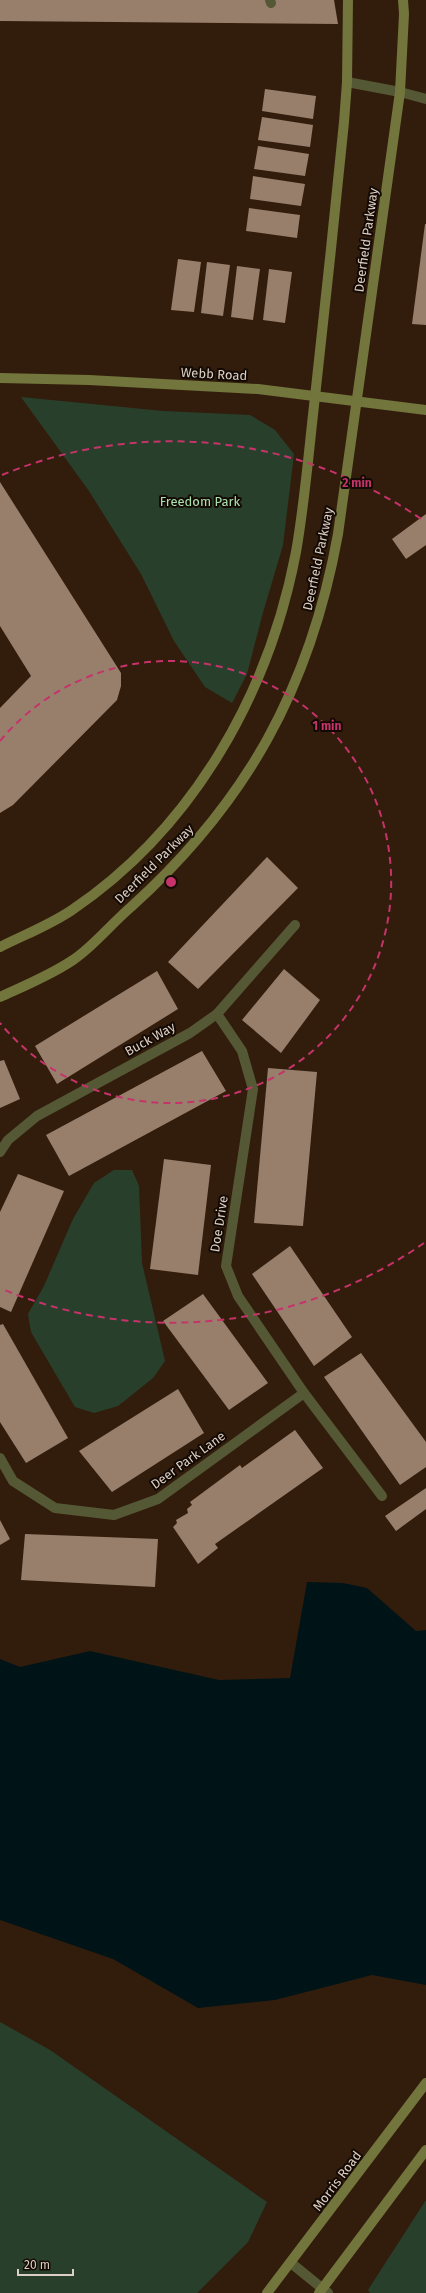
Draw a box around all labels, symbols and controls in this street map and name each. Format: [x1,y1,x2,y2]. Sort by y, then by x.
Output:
street label: Deerfield Parkway [351,186,381,293]
street label: Webb Road [180,365,248,383]
text: 2 min [342,476,372,490]
park label: Freedom Park [160,494,240,509]
street label: Deerfield Parkway [300,505,336,612]
text: 1 min [313,719,341,733]
street label: Deerfield Parkway [112,821,197,906]
centre of rings [164,875,178,889]
street label: Buck Way [122,1019,178,1059]
street label: Doe Drive [207,1195,231,1253]
street label: Deer Park Lane [148,1428,228,1492]
street label: Morris Road [310,2148,364,2214]
scale bar [18,2251,73,2277]
text: 20 m [24,2258,50,2272]

